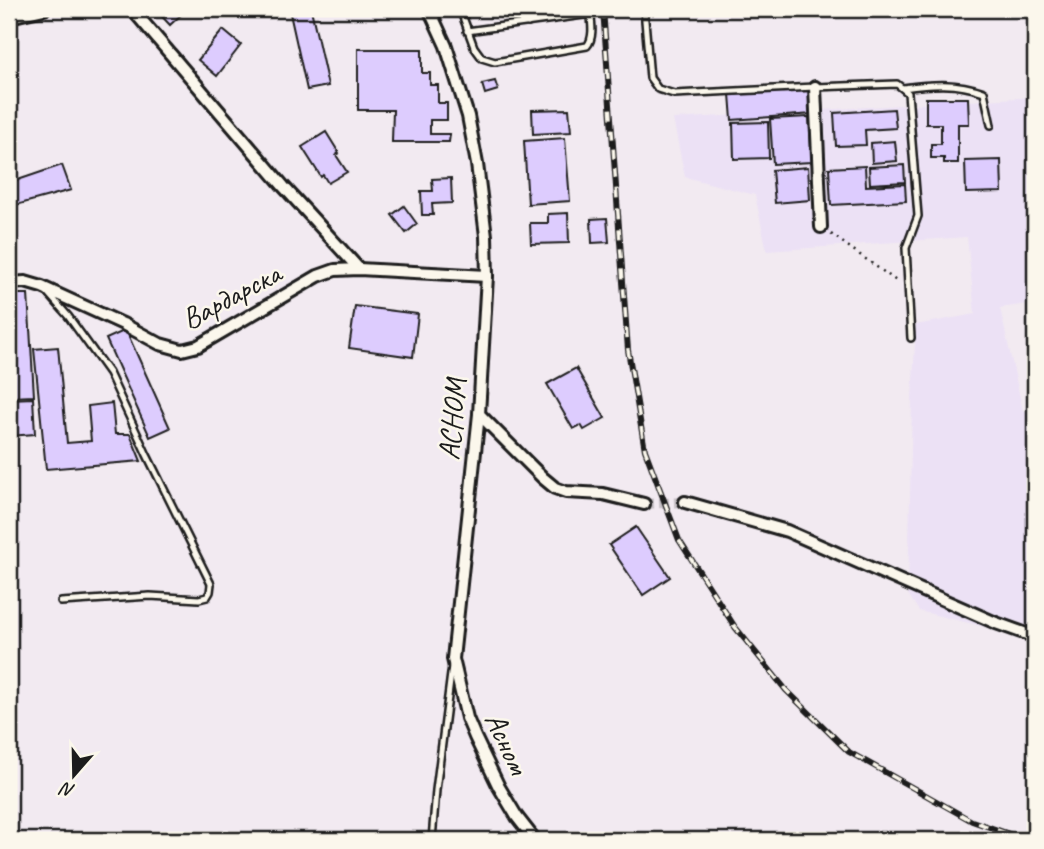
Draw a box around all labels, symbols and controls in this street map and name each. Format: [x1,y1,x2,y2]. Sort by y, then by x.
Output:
street label: Вардарска [175,253,289,338]
street label: АСНОМ [429,375,475,462]
street label: Асном [476,706,539,782]
north arrow [38,740,108,810]
text: N [56,776,78,803]

